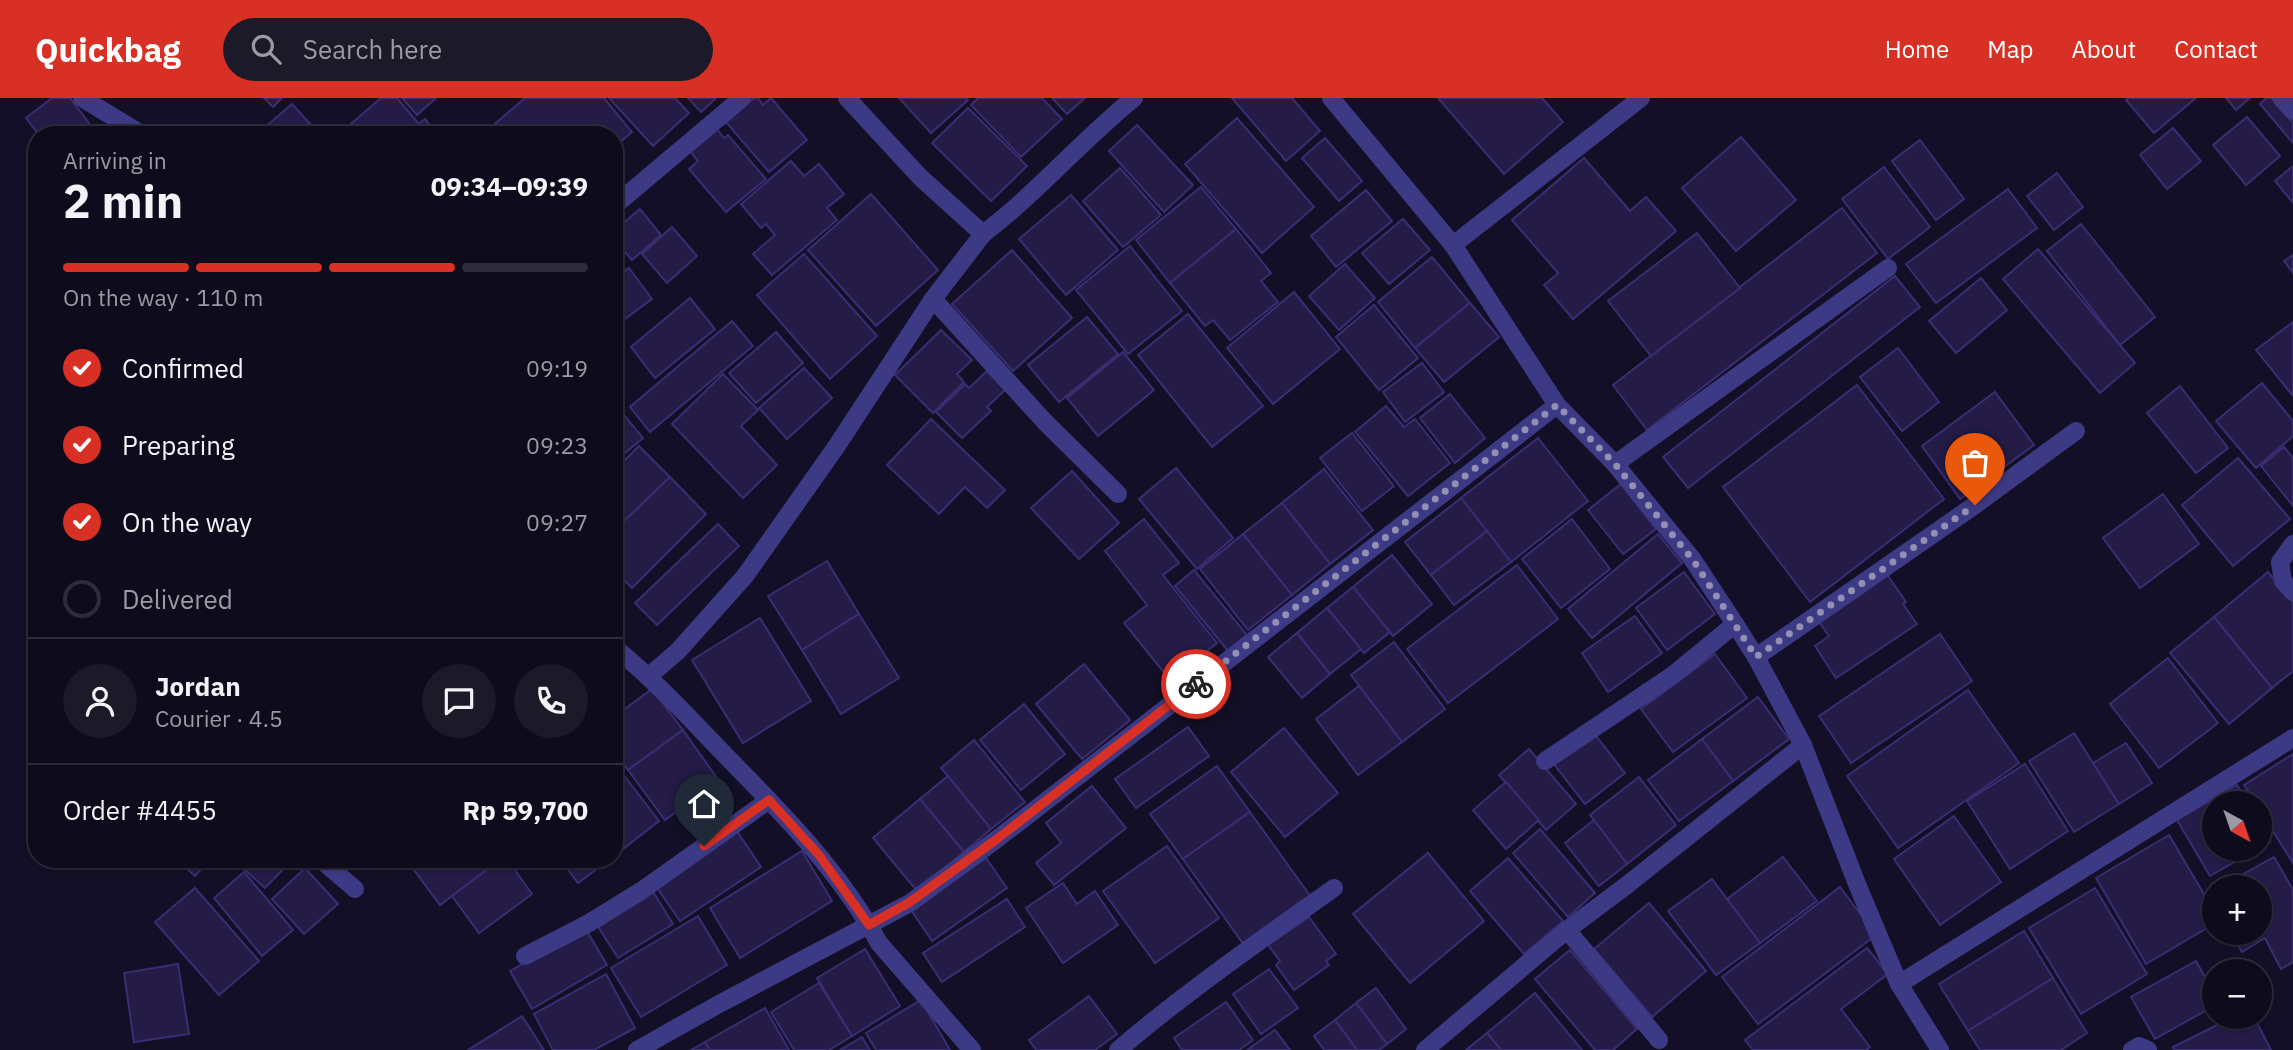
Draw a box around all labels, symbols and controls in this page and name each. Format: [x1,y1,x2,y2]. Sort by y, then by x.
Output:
search box [223,18,713,81]
text: Quickbag [35,28,181,71]
icon: search [247,30,285,68]
text: Search here [303,32,442,66]
text: Home [1885,33,1949,65]
text: Map [1987,33,2033,65]
text: About [2071,33,2136,65]
text: Contact [2174,33,2258,65]
text: Arriving in [63,145,167,175]
text: 09:34–09:39 [431,169,588,203]
text: 2 min [63,171,183,231]
text: On the way · 110 m [63,282,263,312]
icon: check [63,349,101,387]
text: Confirmed [122,351,244,385]
text: 09:19 [526,353,588,383]
icon: check [63,426,101,464]
text: Preparing [122,428,235,462]
text: 09:23 [526,430,588,460]
pin [1945,433,2005,505]
icon: bag [1956,444,1994,482]
icon: check [63,503,101,541]
text: On the way [122,505,252,539]
text: 09:27 [526,507,588,537]
text: Delivered [122,582,233,616]
courier [1161,649,1231,719]
button: person [63,664,137,738]
button: chat [422,664,496,738]
button: phone [514,664,588,738]
icon: bike [1177,665,1215,703]
text: Jordan [155,669,241,703]
text: Courier · 4.5 [155,703,283,733]
pin [674,774,734,846]
icon: home [685,785,723,823]
north arrow [2202,791,2272,861]
map controls [2202,791,2272,1029]
text: Order #4455 [63,793,217,827]
text: Rp 59,700 [462,793,588,827]
button: + [2202,875,2272,945]
button: − [2202,959,2272,1029]

